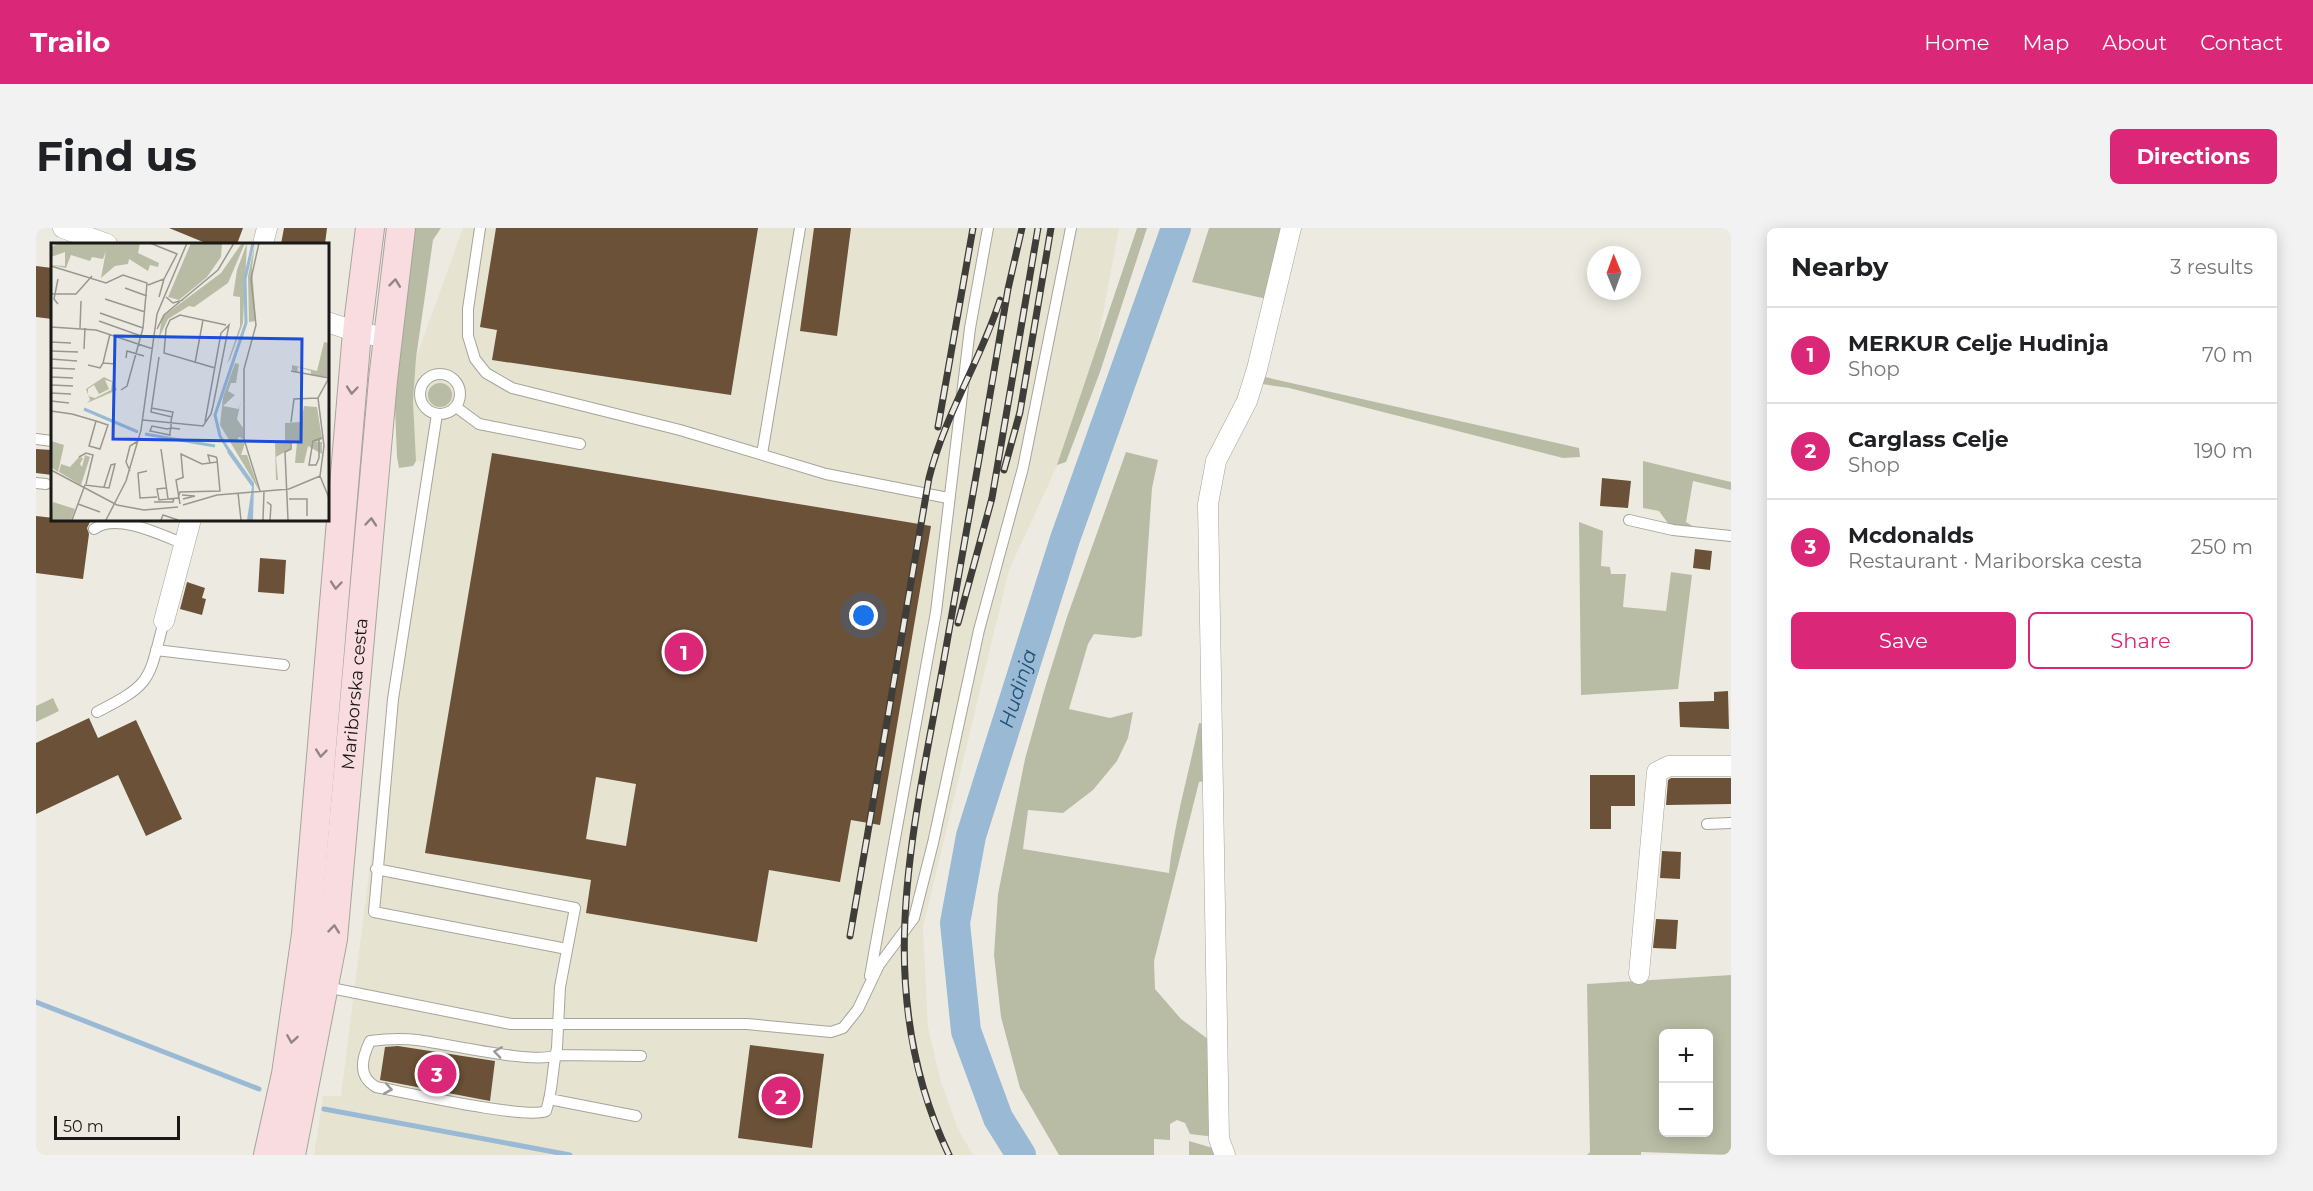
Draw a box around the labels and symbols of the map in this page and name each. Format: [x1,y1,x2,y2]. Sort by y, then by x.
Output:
inset map [51,243,328,520]
north arrow [1587,246,1641,300]
one-way arrow [388,278,401,288]
one-way arrow [346,386,359,395]
one-way arrow [364,517,377,526]
one-way arrow [330,580,343,589]
your location [849,601,878,630]
street label: Mariborska cesta [337,617,373,771]
pin: 1 [664,630,704,674]
water label: Hudinja [994,646,1041,731]
one-way arrow [315,749,328,758]
one-way arrow [327,924,340,934]
one-way arrow [286,1034,298,1043]
one-way arrow [493,1047,503,1059]
pin: 3 [418,1052,456,1096]
pin: 2 [762,1074,800,1118]
one-way arrow [383,1082,393,1095]
scale bar [54,1113,180,1140]

